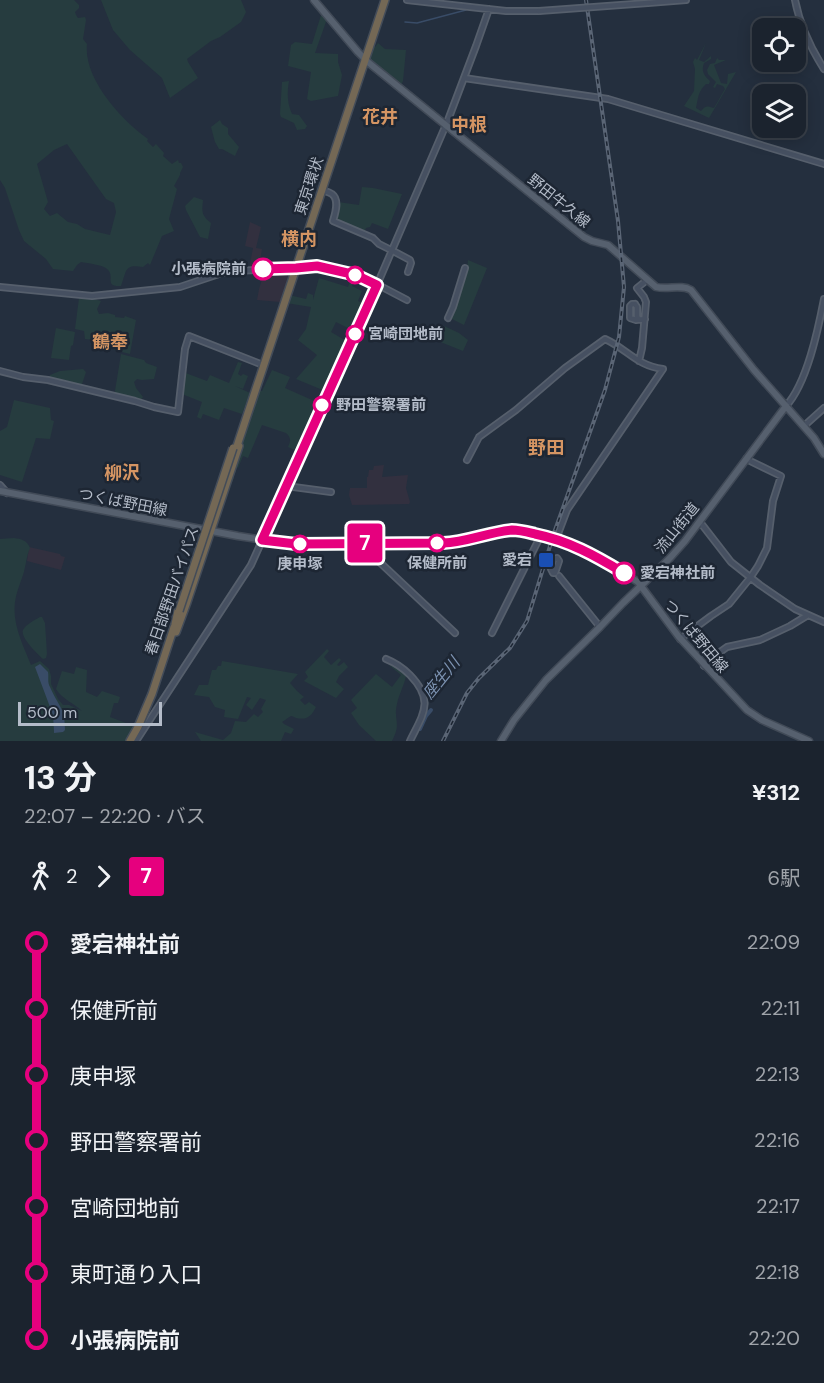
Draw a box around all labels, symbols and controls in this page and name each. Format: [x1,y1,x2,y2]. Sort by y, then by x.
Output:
map controls [752,18,806,138]
button: locate [752,18,806,72]
button: layers [752,84,806,138]
district label: 花井 [362,105,398,129]
district label: 中根 [451,113,487,137]
street label: 東京環状 [290,154,328,218]
street label: 野田牛久線 [524,170,594,232]
district label: 横内 [281,227,317,251]
marker: 小張病院前 [252,258,274,280]
place label: 小張病院前 [171,259,246,279]
unlabelled marker [346,266,364,284]
place label: 宮崎団地前 [368,324,443,344]
marker: 宮崎団地前 [346,325,364,343]
district label: 鶴奉 [92,330,128,354]
place label: 野田警察署前 [336,395,426,415]
marker: 野田警察署前 [313,396,331,414]
district label: 野田 [528,436,564,460]
district label: 柳沢 [104,461,140,485]
street label: つくば野田線 [77,484,169,520]
street label: 流山街道 [650,498,704,558]
street label: 春日部野田バイパス [141,524,203,658]
line badge: 7 [346,524,385,562]
text: 7 [359,529,371,557]
marker: 保健所前 [428,534,446,552]
marker: 庚申塚 [291,535,309,553]
place label: 愛宕 [502,550,532,570]
marker: 愛宕 [537,551,555,569]
place label: 保健所前 [407,553,467,573]
place label: 庚申塚 [277,554,323,574]
marker: 愛宕神社前 [613,562,635,584]
place label: 愛宕神社前 [640,563,715,583]
street label: つくば野田線 [659,595,733,677]
water label: 座生川 [418,651,466,703]
scale bar [18,699,162,726]
text: 500 m [27,702,77,723]
text: 13 分 [24,756,97,799]
text: ¥312 [752,778,800,807]
text: 22:07 – 22:20 · バス [24,803,206,829]
icon: walk [24,860,57,893]
icon: forward [87,860,120,893]
text: 7 [141,862,152,890]
text: 2 [66,863,78,889]
text: 6駅 [767,865,800,891]
text: 22:09 [747,929,800,955]
text: 愛宕神社前 [70,930,180,959]
text: 22:11 [760,995,800,1021]
text: 保健所前 [70,996,158,1025]
text: 22:13 [755,1061,800,1087]
text: 庚申塚 [70,1062,136,1091]
text: 22:16 [754,1127,800,1153]
text: 野田警察署前 [70,1128,202,1157]
text: 22:17 [756,1193,800,1219]
text: 宮崎団地前 [70,1194,180,1223]
text: 22:18 [755,1259,800,1285]
text: 東町通り入口 [70,1260,202,1289]
text: 22:20 [748,1325,800,1351]
text: 小張病院前 [70,1326,180,1355]

